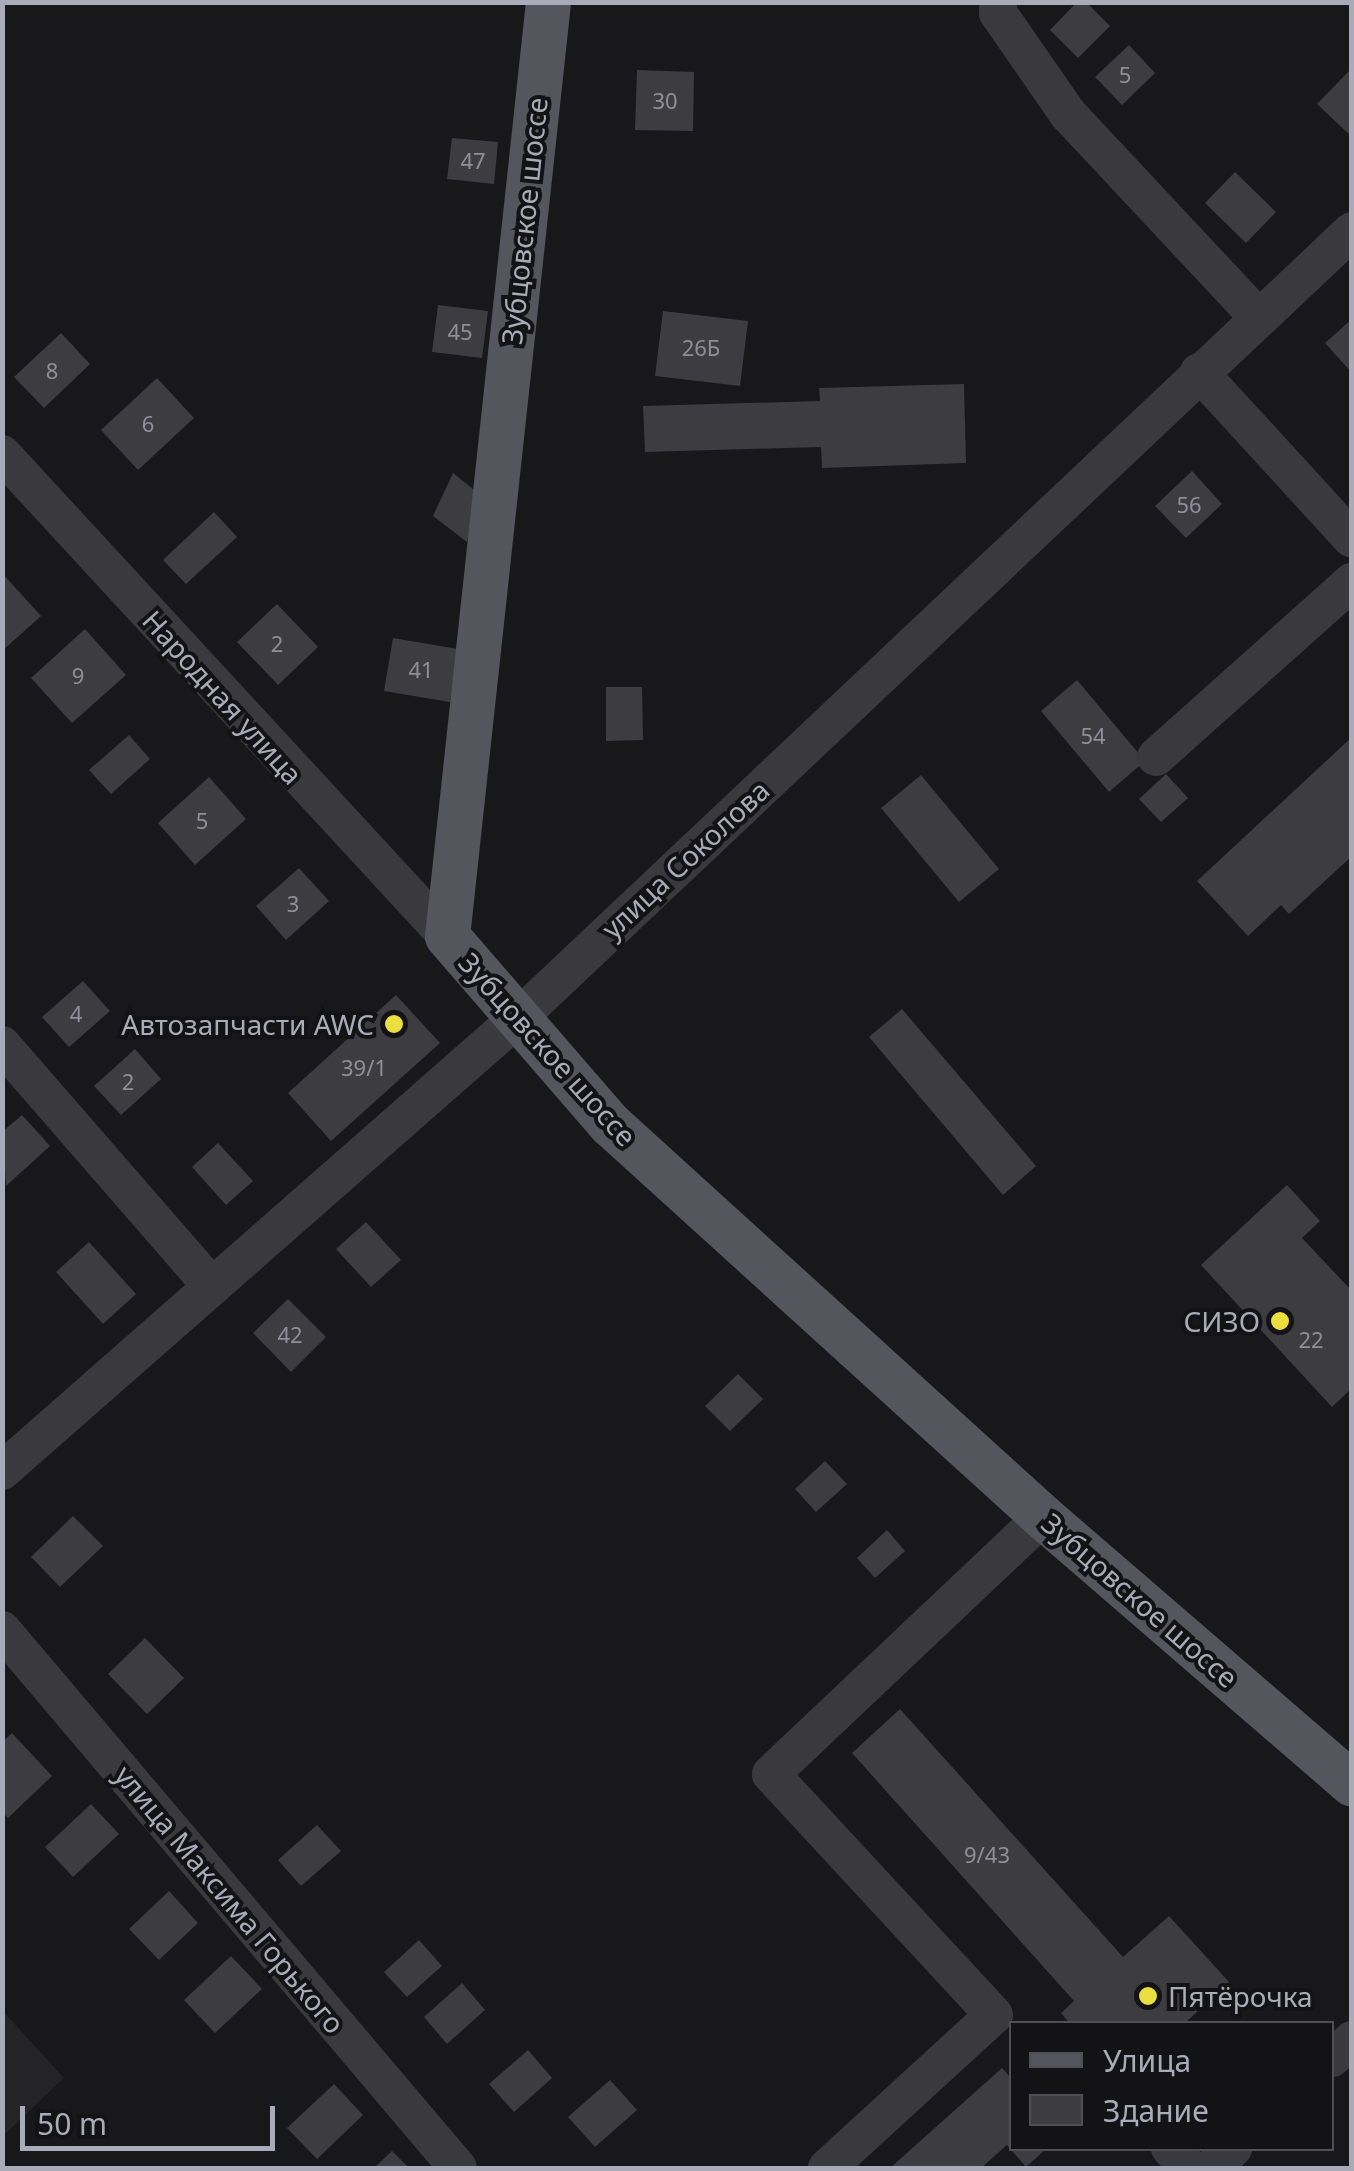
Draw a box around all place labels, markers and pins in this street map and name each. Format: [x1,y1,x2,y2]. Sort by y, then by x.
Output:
place label: Автозапчасти AWC [121,1007,374,1041]
marker: Автозапчасти AWC [383,1013,405,1035]
place label: СИЗО [1183,1304,1260,1338]
marker: СИЗО [1269,1310,1291,1332]
place label: Пятёрочка [1168,1979,1313,2013]
marker: Пятёрочка [1137,1985,1159,2007]

